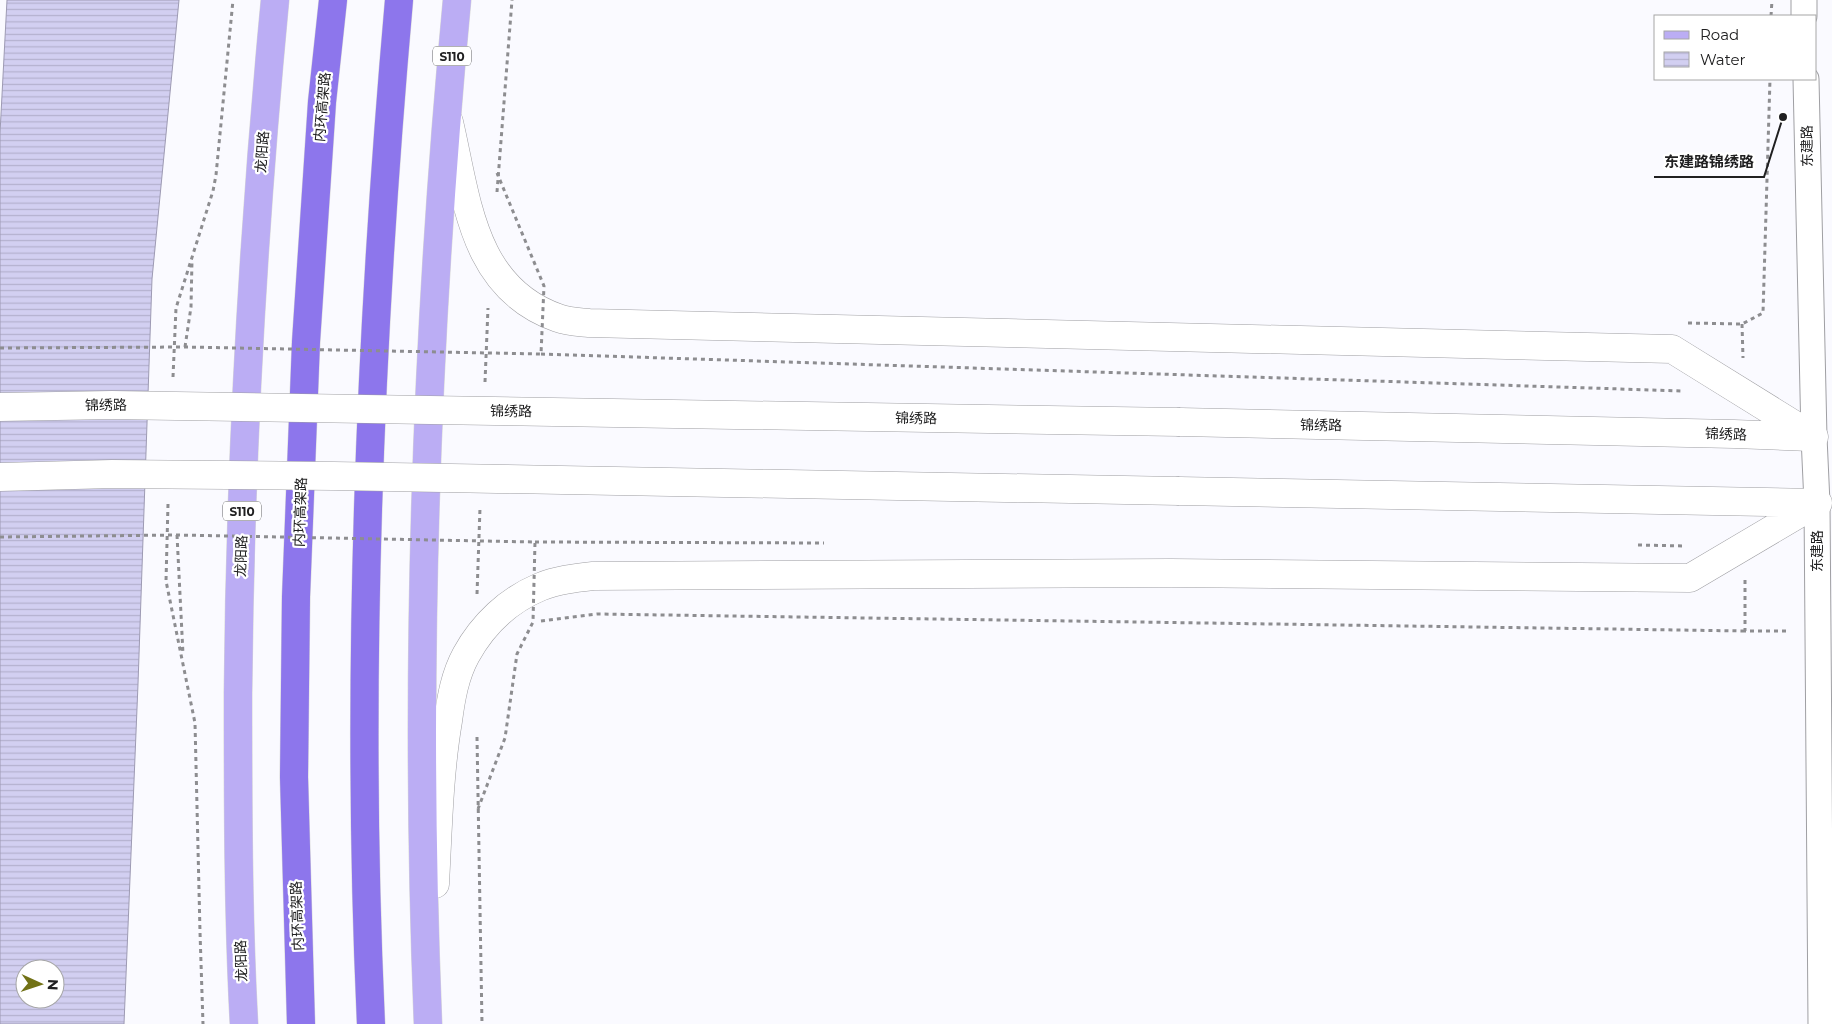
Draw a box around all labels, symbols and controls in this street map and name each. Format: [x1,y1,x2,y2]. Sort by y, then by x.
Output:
legend [1654,15,1817,80]
text: Road [1700,25,1739,44]
road number: S110 [433,46,471,66]
text: Water [1700,50,1746,69]
street label: 内环高架路 [310,71,334,143]
street label: 东建路 [1798,125,1816,167]
street label: 龙阳路 [252,130,272,174]
callout: 东建路锦绣路 [1654,147,1764,177]
text: 东建路锦绣路 [1664,152,1754,171]
street label: 锦绣路 [85,396,127,414]
street label: 锦绣路 [490,402,532,420]
street label: 锦绣路 [895,409,937,427]
street label: 锦绣路 [1300,416,1342,434]
street label: 锦绣路 [1705,424,1747,444]
street label: 内环高架路 [290,477,310,547]
road number: S110 [223,502,261,520]
street label: 东建路 [1808,530,1826,572]
street label: 龙阳路 [231,535,251,577]
street label: 内环高架路 [287,881,307,951]
street label: 龙阳路 [231,940,251,982]
north arrow [15,959,65,1009]
text: N [44,979,62,991]

